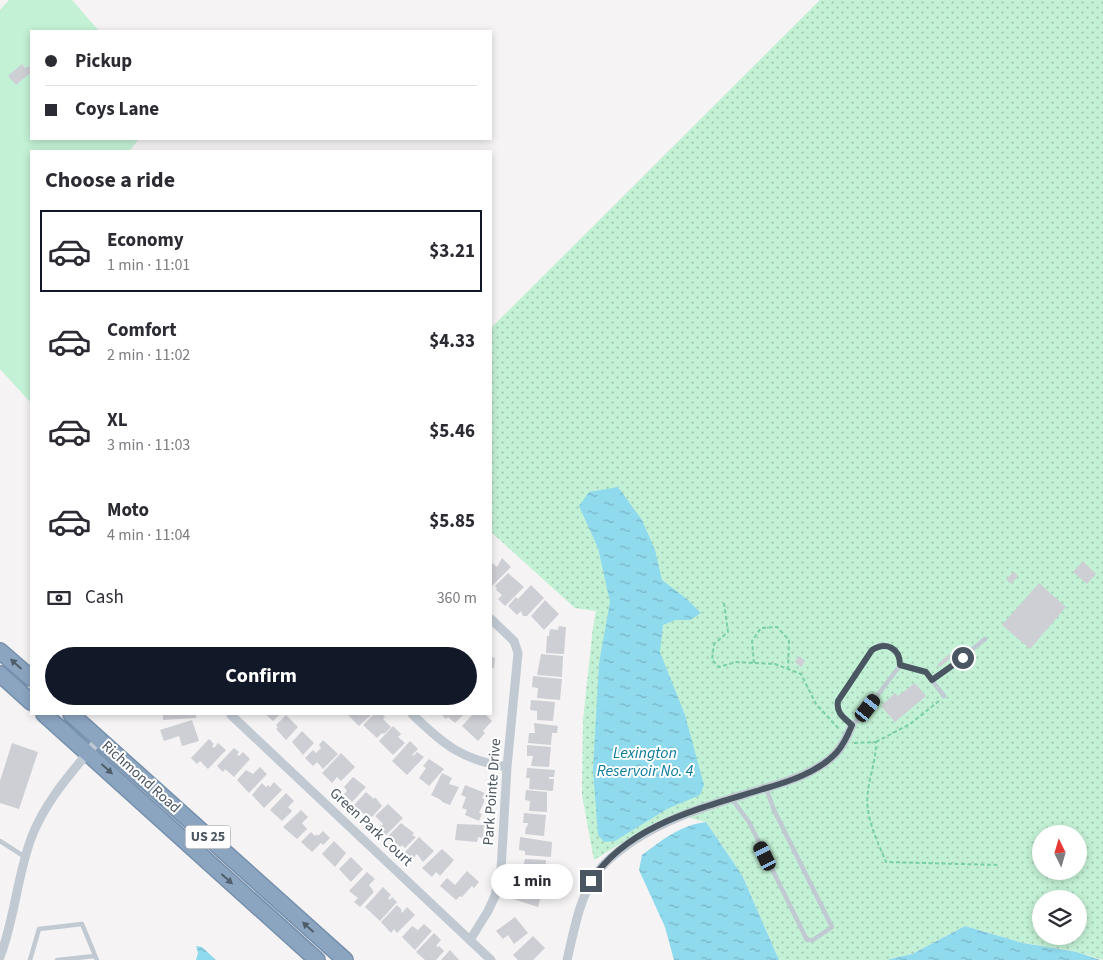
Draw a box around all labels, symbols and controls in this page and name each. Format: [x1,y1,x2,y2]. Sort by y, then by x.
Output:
text: Pickup [75,48,132,75]
text: Coys Lane [75,96,159,123]
text: Choose a ride [45,164,175,196]
text: Economy [107,227,184,254]
icon: car [47,229,92,274]
text: $3.21 [429,238,475,265]
text: 1 min · 11:01 [107,254,190,276]
text: Comfort [107,317,177,344]
icon: car [47,319,92,364]
text: $4.33 [429,328,475,355]
text: 2 min · 11:02 [107,344,190,366]
text: XL [107,407,128,434]
icon: car [47,409,92,454]
text: $5.46 [429,418,475,445]
text: 3 min · 11:03 [107,434,190,456]
text: Moto [107,497,149,524]
icon: car [47,499,92,544]
text: $5.85 [429,508,475,535]
text: 4 min · 11:04 [107,524,190,546]
icon: cash [45,584,73,612]
text: Cash [85,584,124,611]
text: 360 m [437,587,477,609]
button: Confirm [45,647,477,705]
route start [952,647,974,669]
one-way arrow [9,659,22,670]
car [852,692,883,724]
street label: Richmond Road [97,736,185,818]
street label: Park Pointe Drive [478,738,506,846]
water label: Lexington Reservoir No. 4 [597,742,694,782]
one-way arrow [100,764,113,775]
street label: Green Park Court [325,783,417,871]
north arrow [1032,825,1088,880]
map controls [1032,825,1087,945]
road number: US 25 [186,826,230,849]
car [751,839,778,873]
callout: 1 min [491,864,574,898]
text: 1 min [513,870,551,892]
route end [580,870,602,892]
one-way arrow [221,873,234,884]
button: layers [1032,890,1087,945]
one-way arrow [302,922,315,933]

